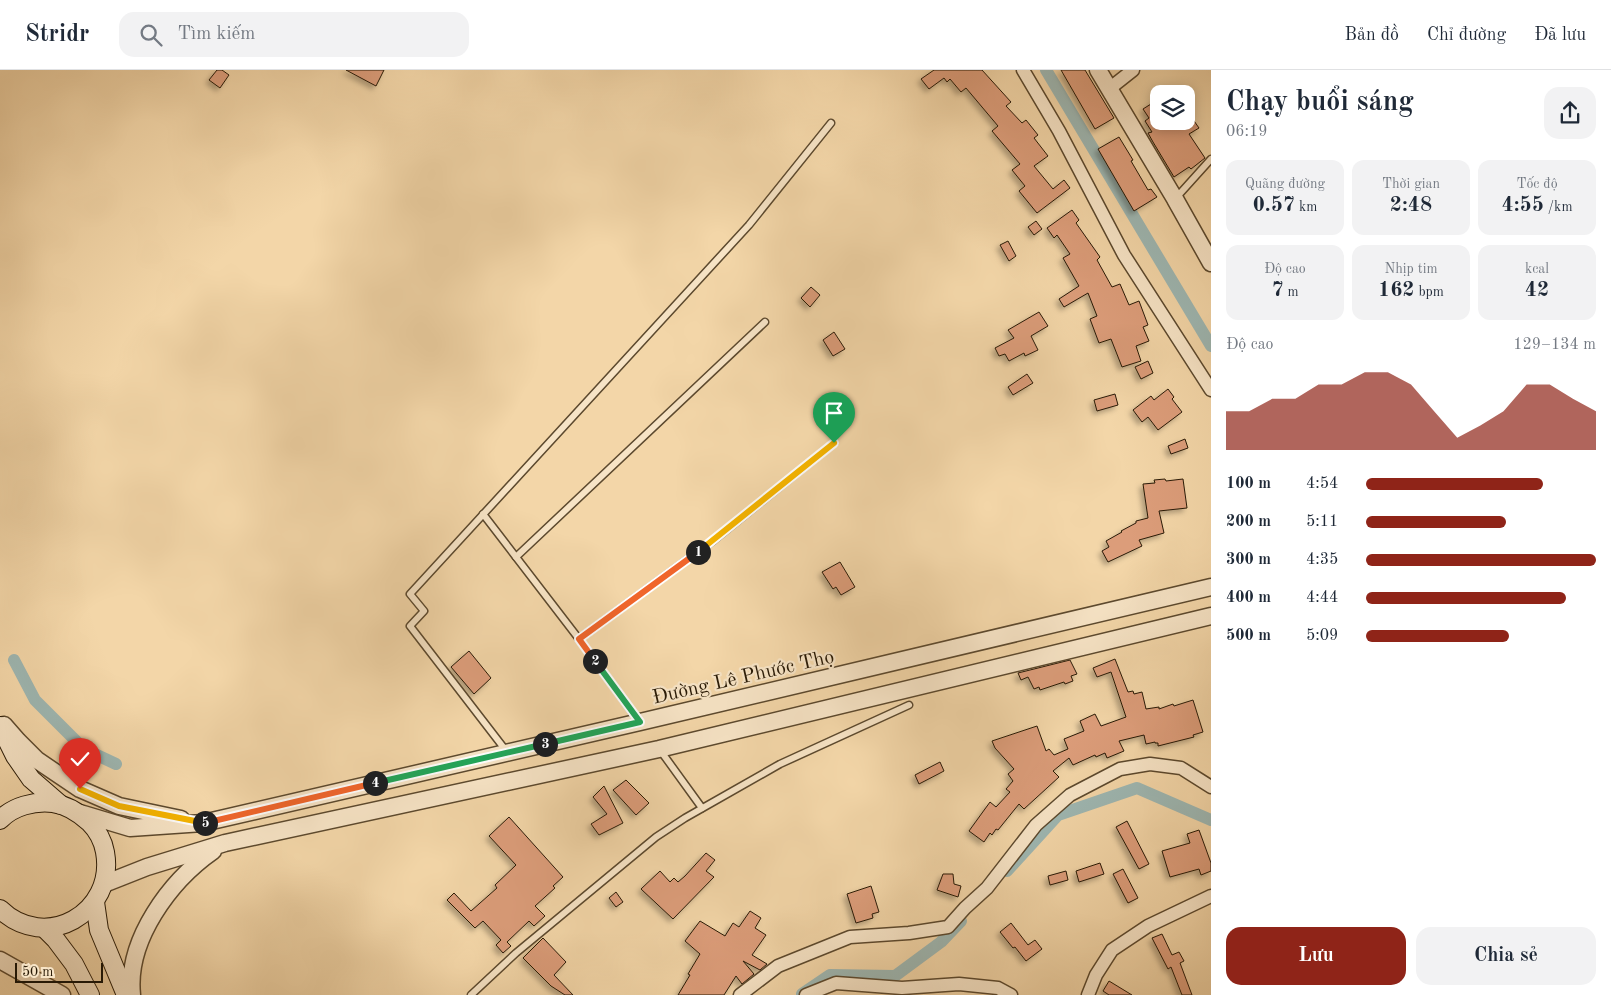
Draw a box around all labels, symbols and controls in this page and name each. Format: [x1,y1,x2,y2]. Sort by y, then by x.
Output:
search box [119,12,469,57]
icon: search [137,21,165,49]
text: Stridr [25,23,89,47]
text: Tìm kiếm [177,25,255,44]
text: Bản đồ [1345,26,1399,44]
text: Chỉ đường [1427,26,1506,44]
text: Đã lưu [1534,26,1586,44]
map controls [1150,85,1195,130]
button: layers [1150,85,1195,130]
button: share [1544,87,1596,139]
text: Chạy buổi sáng [1226,89,1414,117]
text: 06:19 [1226,124,1268,140]
text: Quãng đường [1245,177,1325,191]
text: Thời gian [1382,177,1440,191]
text: Tốc độ [1516,177,1558,191]
text: 0.57 [1253,195,1295,216]
text: 2:48 [1390,195,1432,216]
text: 4:55 [1501,195,1544,216]
text: km [1295,200,1317,214]
text: /km [1544,200,1573,214]
text: Độ cao [1264,262,1306,276]
text: Nhịp tim [1384,262,1438,276]
text: kcal [1525,262,1549,276]
text: 7 [1271,280,1284,301]
text: 162 [1378,280,1415,301]
text: 42 [1525,280,1549,301]
text: m [1284,285,1299,299]
text: bpm [1415,285,1444,299]
text: Độ cao [1226,337,1274,353]
text: 129–134 m [1513,337,1596,353]
pin [813,392,855,443]
icon: arrive [820,399,848,427]
text: 100 m [1226,476,1271,492]
text: 4:54 [1306,476,1338,492]
text: 200 m [1226,514,1271,530]
text: 5:11 [1306,514,1338,530]
pin: 1 [686,540,710,564]
text: 1 [694,545,703,559]
text: 300 m [1226,552,1271,568]
text: 4:35 [1306,552,1338,568]
text: 400 m [1226,590,1271,606]
text: 4:44 [1306,590,1338,606]
text: 500 m [1226,628,1271,644]
text: 5:09 [1306,628,1338,644]
street label: Đường Lê Phước Thọ [651,647,836,709]
pin: 2 [582,648,608,674]
text: 2 [591,654,600,668]
pin: 3 [532,732,558,756]
text: 3 [541,737,550,751]
pin [59,738,101,789]
icon: check [66,745,94,773]
pin: 4 [362,770,388,796]
text: 4 [371,776,380,790]
pin: 5 [192,810,218,836]
text: 5 [201,816,210,830]
button: Lưu [1226,927,1406,985]
button: Chia sẻ [1416,927,1596,985]
scale bar [15,960,102,983]
text: 50 m [22,965,53,979]

